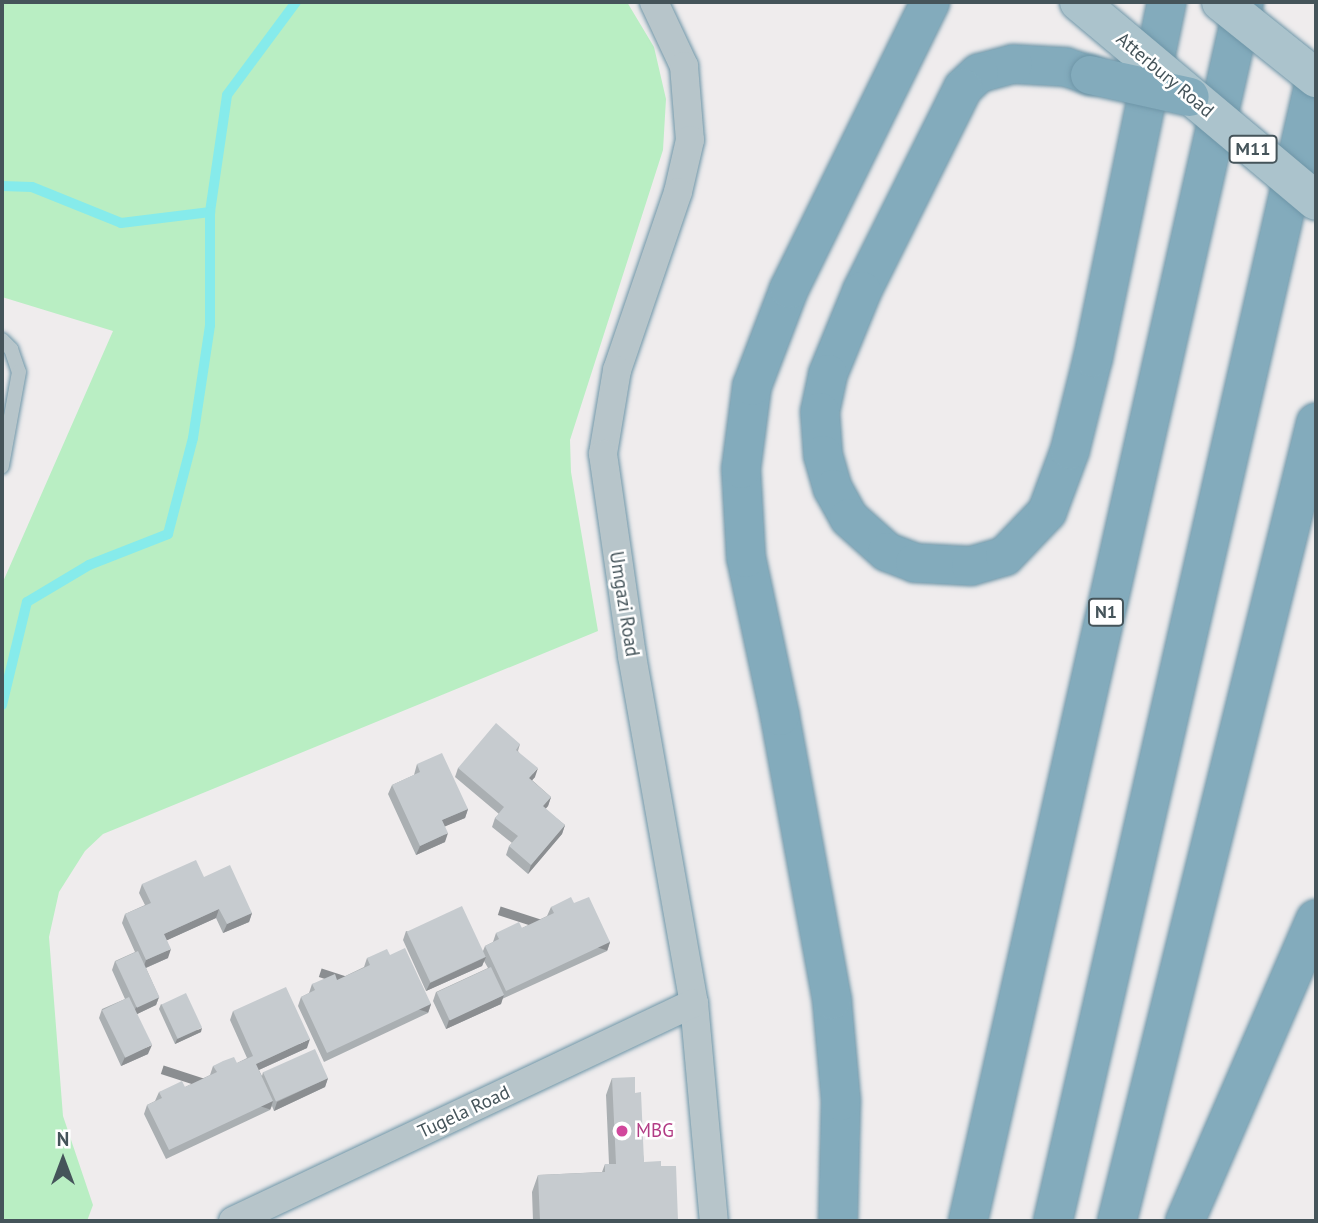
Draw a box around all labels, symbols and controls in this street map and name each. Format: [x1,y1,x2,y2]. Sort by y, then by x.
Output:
street label: Atterbury Road [1111,27,1219,123]
road number: M11 [1228,134,1278,164]
street label: Umgazi Road [604,550,644,658]
road number: N1 [1087,598,1125,626]
street label: Tugela Road [414,1081,514,1143]
place label: MBG [636,1120,674,1142]
marker: MBG [614,1123,630,1139]
north arrow [28,1125,98,1195]
text: N [57,1127,69,1151]

